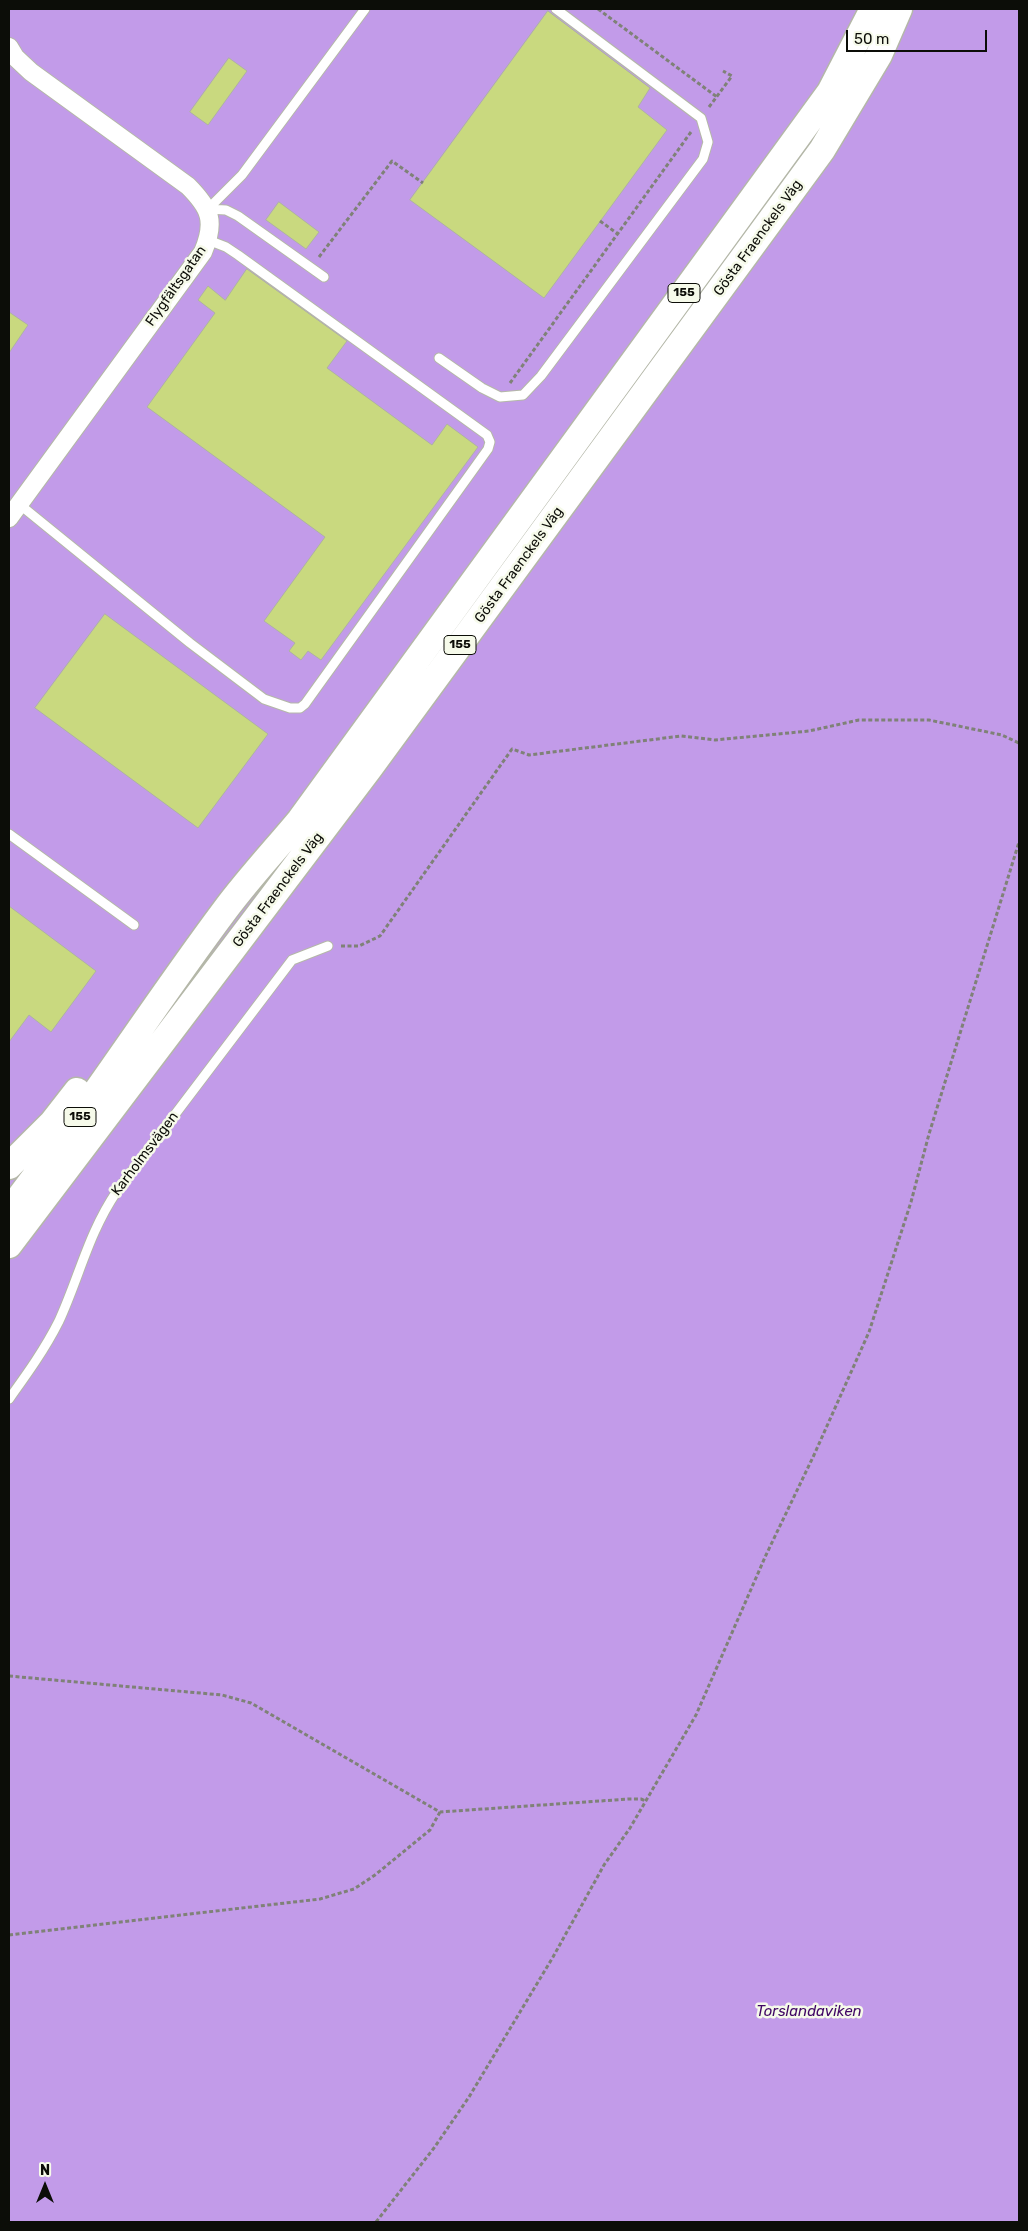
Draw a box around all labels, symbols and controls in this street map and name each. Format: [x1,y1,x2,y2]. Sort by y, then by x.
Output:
scale bar [848,20,989,52]
text: 50 m [854,30,889,48]
street label: Gösta Fraenckels Väg [710,177,806,299]
street label: Flygfältsgatan [142,243,210,329]
road number: 155 [668,284,700,302]
street label: Gösta Fraenckels Väg [471,504,567,626]
road number: 155 [444,636,476,654]
street label: Gösta Fraenckels Väg [229,829,327,951]
road number: 155 [64,1108,96,1126]
street label: Karholmsvägen [108,1109,182,1199]
water label: Torslandaviken [756,2003,862,2021]
north arrow [20,2161,70,2211]
text: N [40,2162,50,2179]

